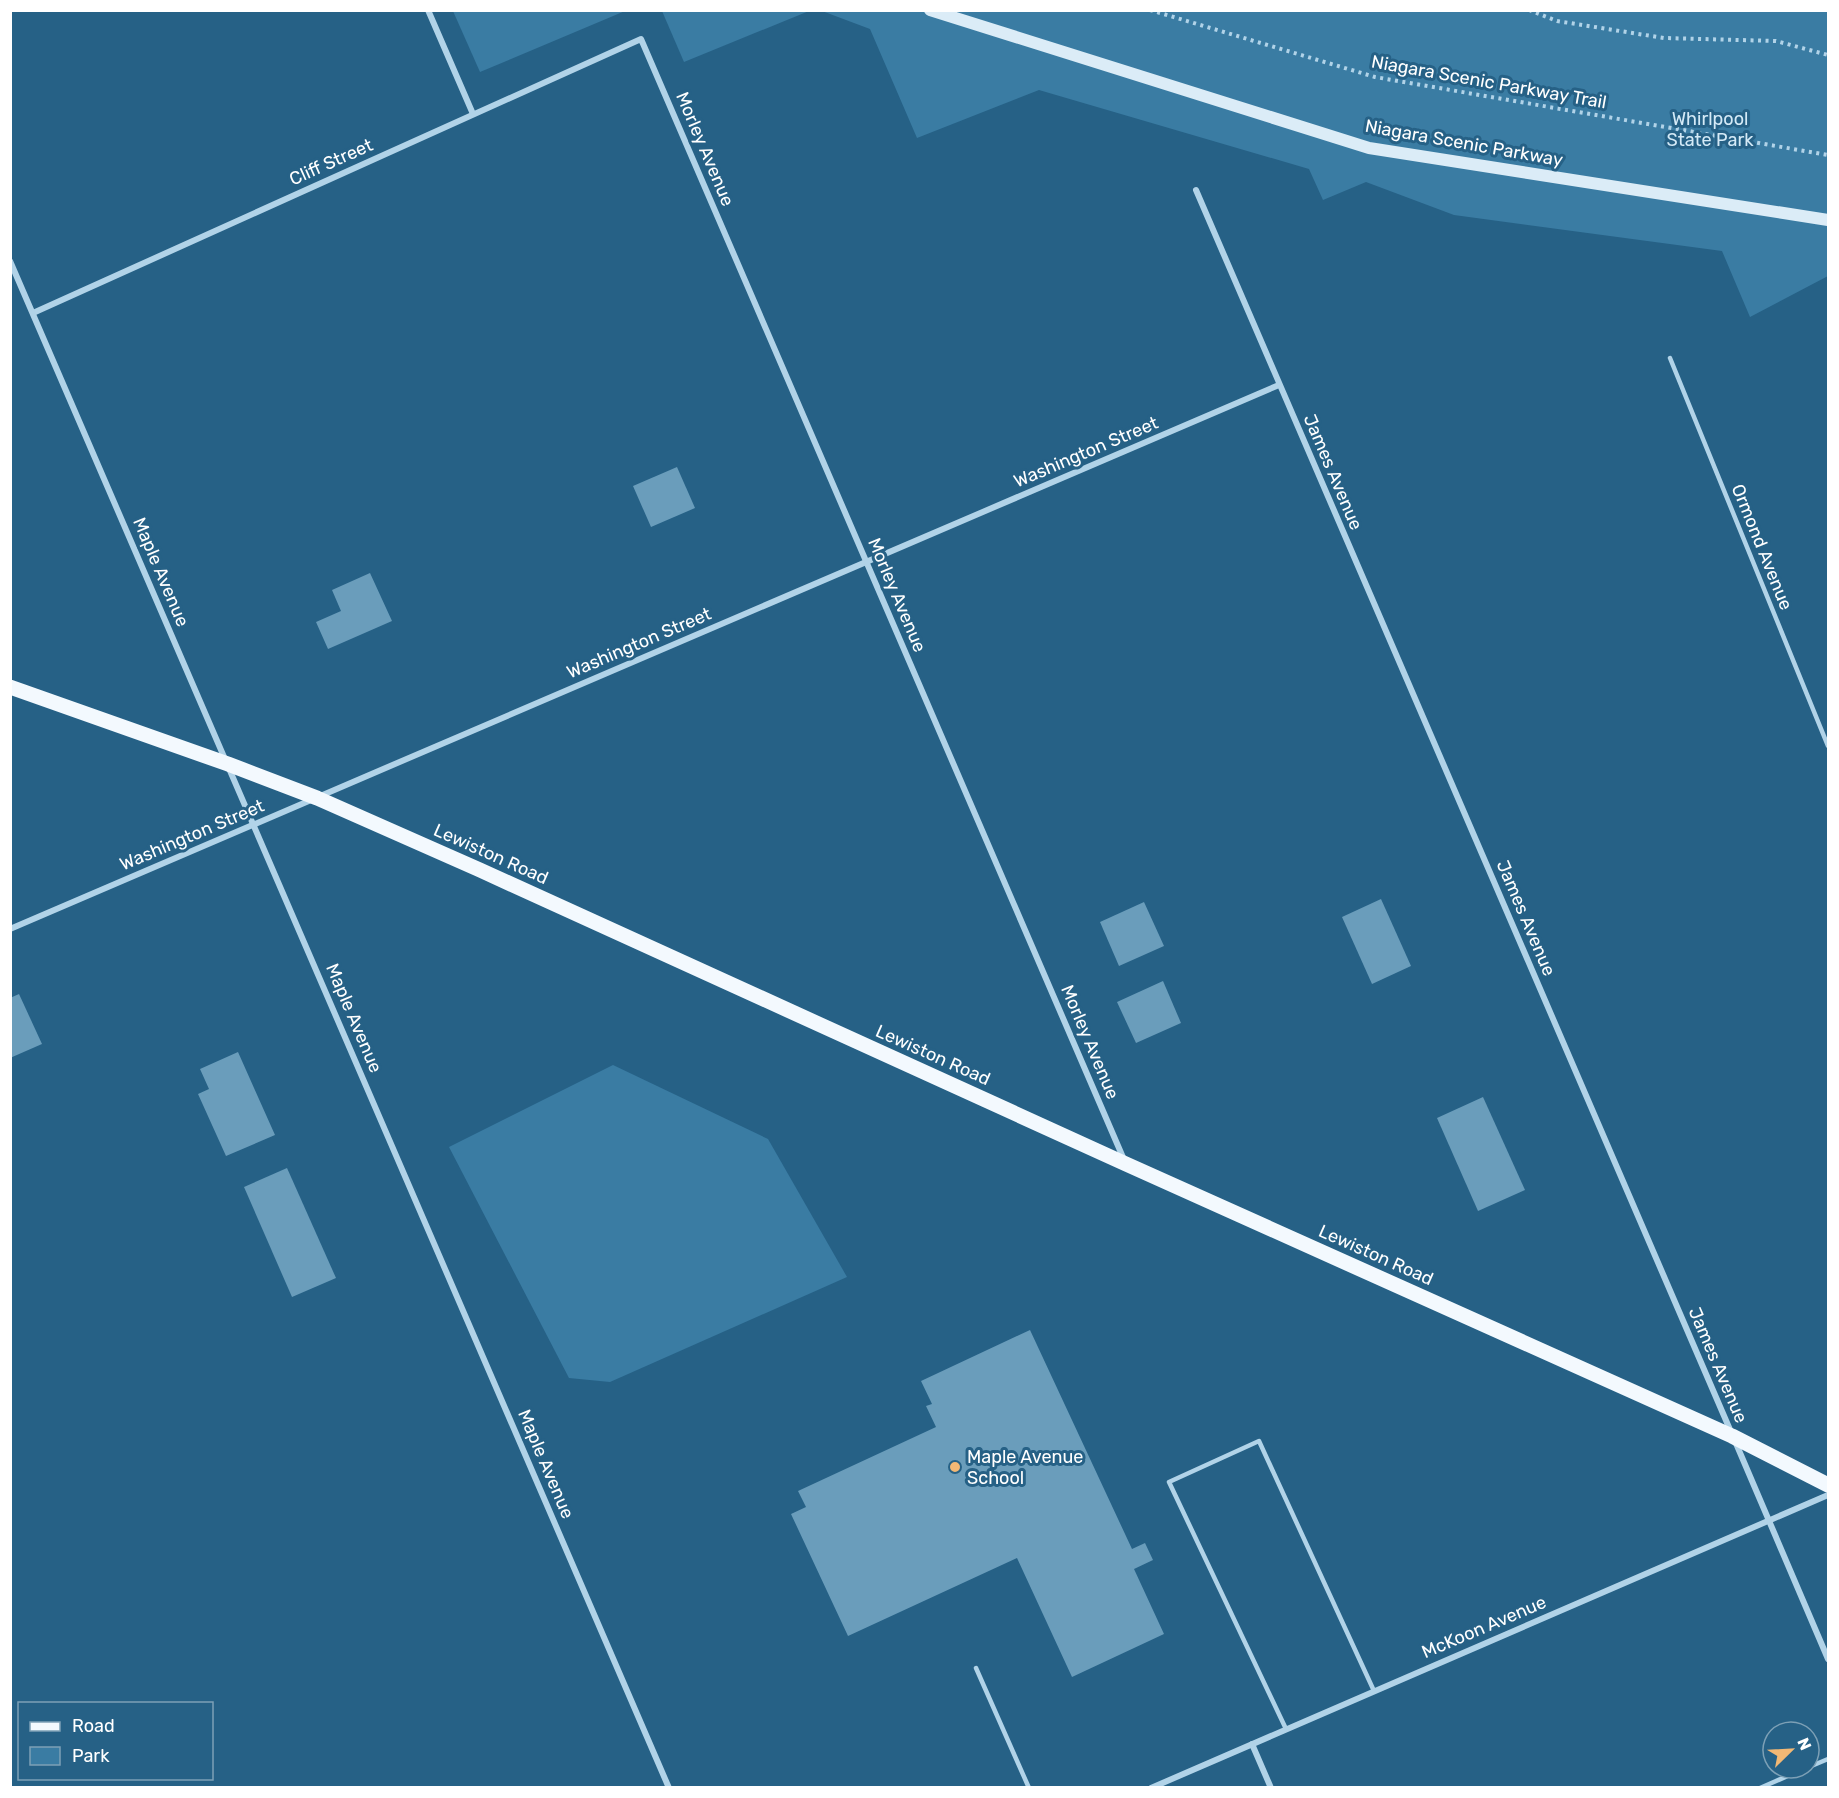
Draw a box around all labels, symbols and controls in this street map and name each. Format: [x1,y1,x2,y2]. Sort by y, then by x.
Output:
street label: Niagara Scenic Parkway Trail [1370,50,1608,114]
street label: Morley Avenue [671,89,739,209]
park label: Whirlpool State Park [1666,108,1754,151]
street label: Niagara Scenic Parkway [1363,115,1565,171]
street label: Cliff Street [286,134,376,190]
street label: James Avenue [1299,411,1367,533]
street label: Washington Street [1010,412,1162,492]
street label: Ormond Avenue [1727,481,1797,613]
street label: Maple Avenue [128,514,194,630]
street label: Morley Avenue [863,535,931,655]
street label: Washington Street [563,603,715,683]
street label: Washington Street [116,795,268,875]
street label: Lewiston Road [430,819,552,889]
street label: James Avenue [1492,857,1560,979]
street label: Maple Avenue [321,960,387,1076]
street label: Morley Avenue [1056,982,1124,1102]
street label: Lewiston Road [872,1020,994,1090]
street label: Lewiston Road [1315,1220,1437,1290]
street label: James Avenue [1684,1304,1752,1426]
street label: Maple Avenue [513,1406,579,1522]
place label: Maple Avenue School [967,1446,1083,1489]
marker: Maple Avenue School [948,1460,962,1474]
street label: McKoon Avenue [1418,1591,1550,1663]
legend [18,1702,213,1780]
text: Road [72,1715,115,1737]
north arrow [1761,1720,1821,1780]
text: N [1793,1735,1815,1753]
text: Park [72,1745,110,1767]

